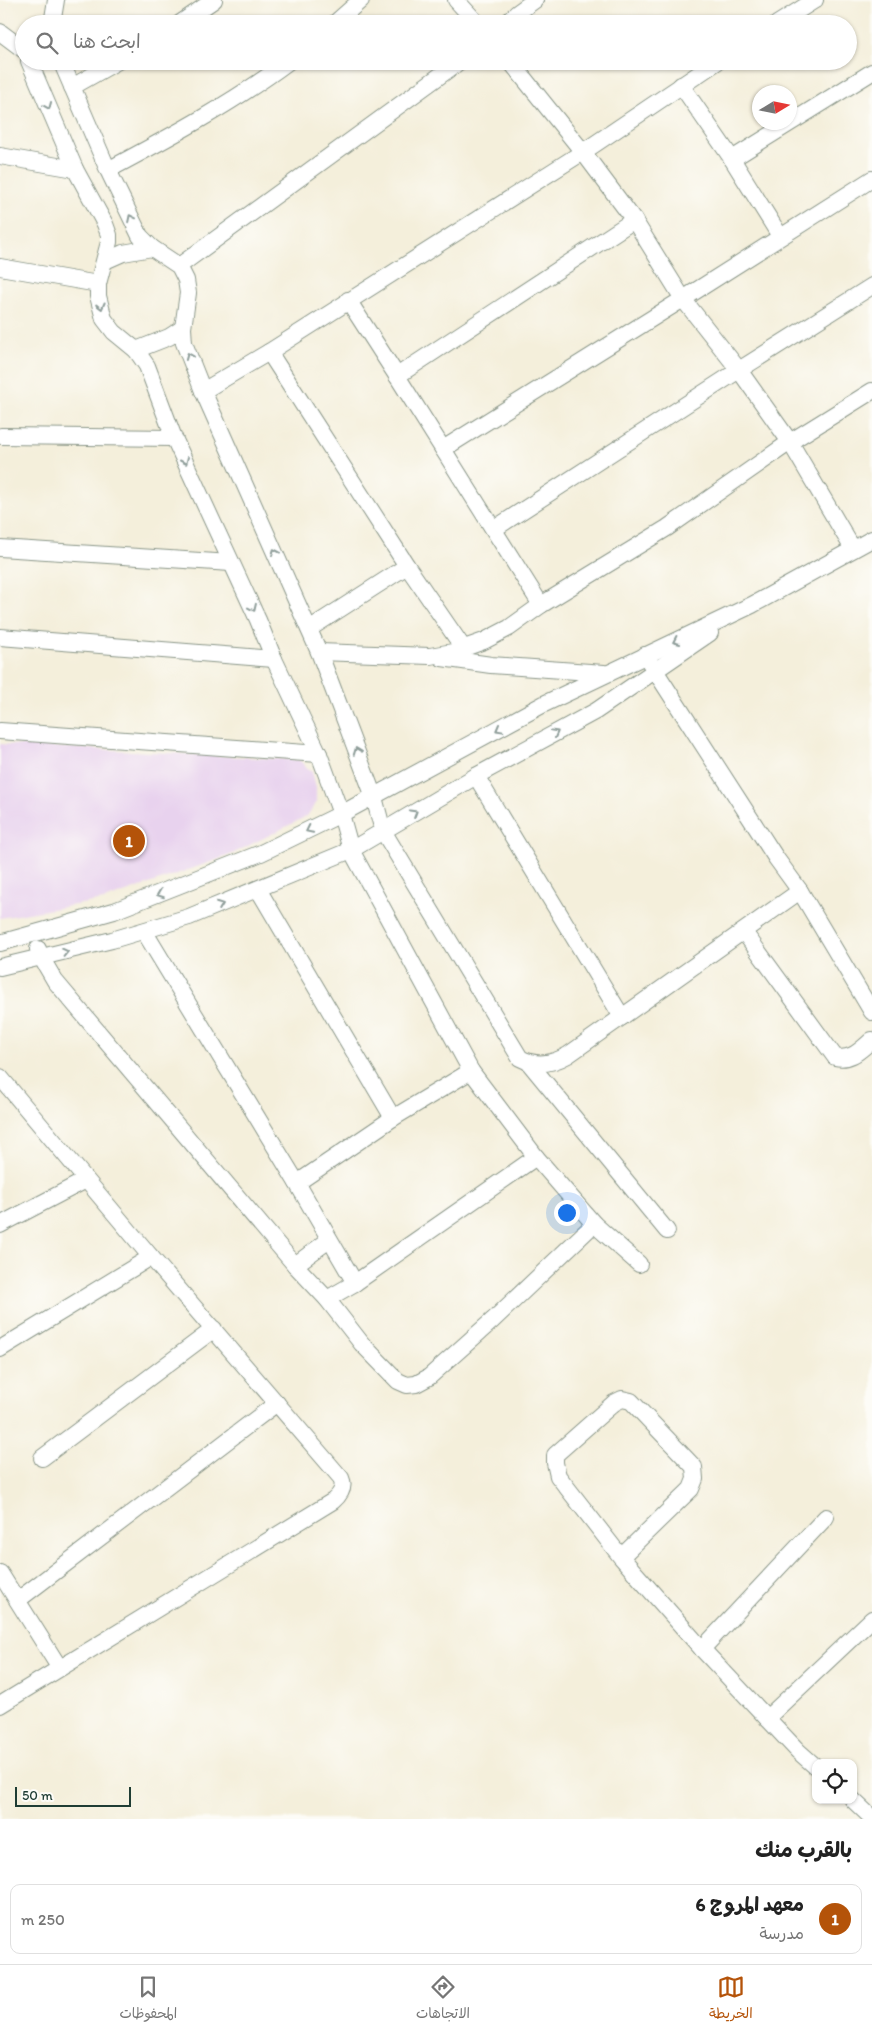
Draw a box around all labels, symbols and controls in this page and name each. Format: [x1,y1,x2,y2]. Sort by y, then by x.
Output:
search box [15,15,857,70]
icon: search [33,29,61,57]
text: ابحث هنا [73,30,141,53]
north arrow [752,85,797,130]
one-way arrow [42,101,53,110]
one-way arrow [127,214,137,223]
one-way arrow [95,301,106,310]
one-way arrow [184,352,194,360]
one-way arrow [179,456,189,465]
one-way arrow [271,548,281,557]
one-way arrow [246,603,256,612]
one-way arrow [672,634,681,645]
one-way arrow [495,723,504,733]
one-way arrow [550,729,559,739]
one-way arrow [353,747,363,756]
one-way arrow [408,809,417,819]
pin: 1 [113,822,145,860]
one-way arrow [305,823,314,834]
one-way arrow [156,887,165,898]
one-way arrow [215,900,224,911]
one-way arrow [60,947,69,958]
your location [554,1200,580,1226]
map controls [812,1759,857,1804]
button: locate [812,1759,857,1804]
scale bar [15,1784,131,1807]
text: 50 m [22,1787,53,1804]
text: بالقرب منك [755,1837,852,1862]
text: معهد المروج 6 [695,1893,804,1916]
text: 250 m [21,1910,65,1929]
text: 1 [831,1910,839,1929]
text: مدرسة [759,1924,804,1943]
tab: المحفوظات [119,1973,177,2026]
tab: الاتجاهات [416,1973,470,2026]
tab: الخريطة [709,1973,753,2026]

